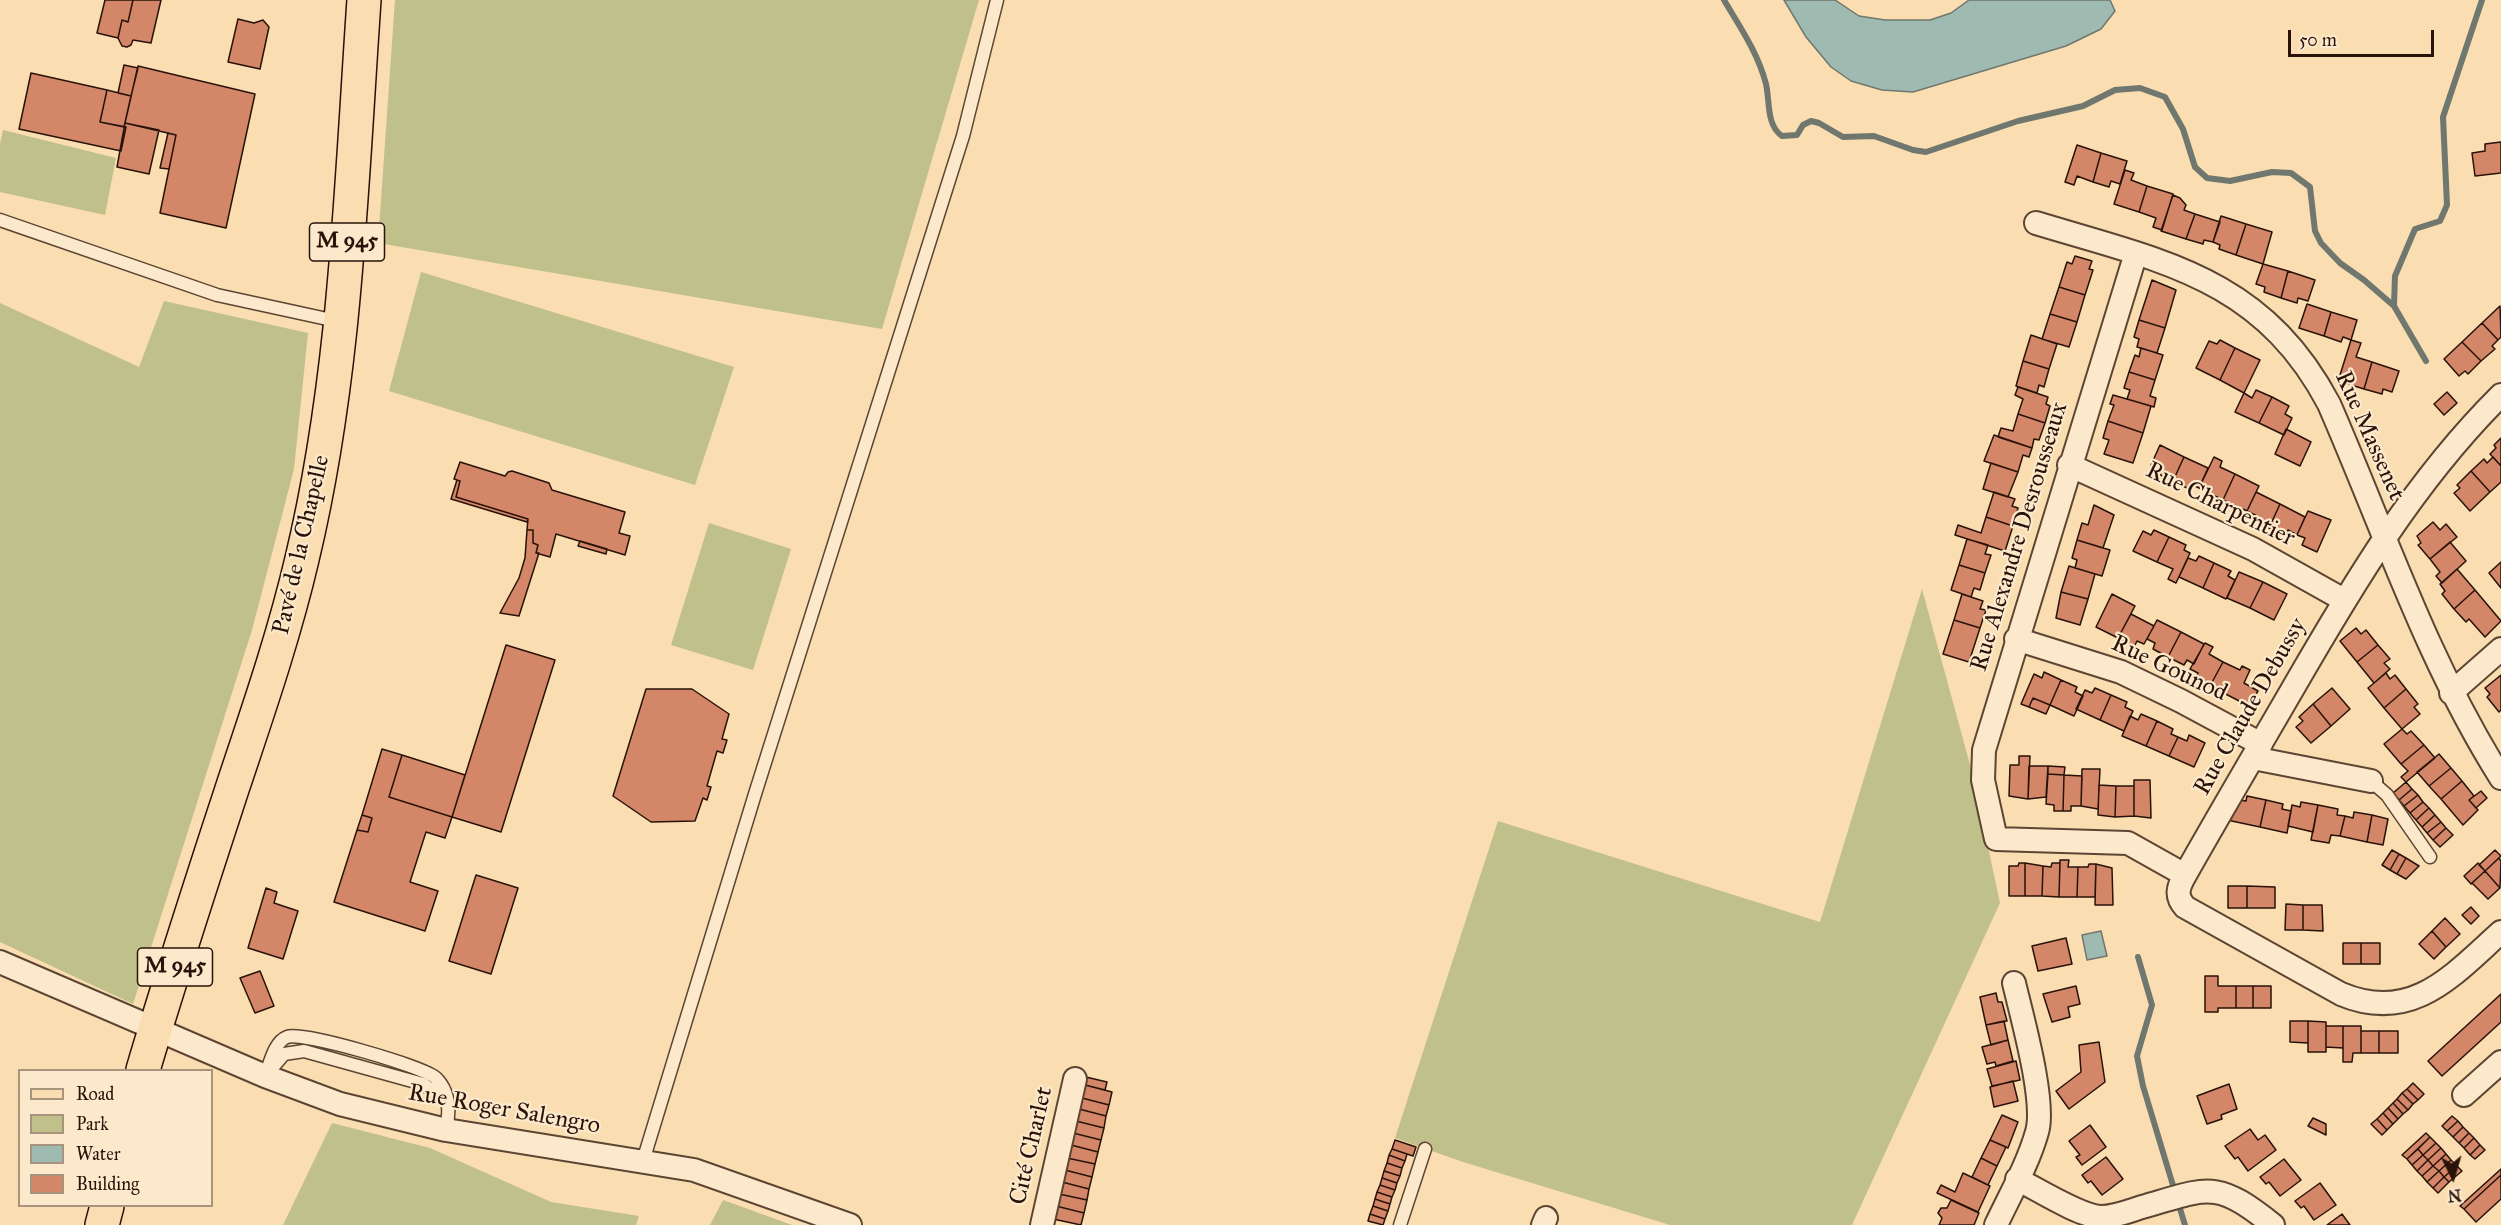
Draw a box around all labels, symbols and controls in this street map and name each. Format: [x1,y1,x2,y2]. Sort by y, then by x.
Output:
scale bar [2291,18,2436,56]
text: 50 m [2299,29,2337,51]
road number: M 945 [310,223,385,261]
street label: Rue Massenet [2328,367,2410,505]
street label: Rue Alexandre Desrousseaux [1965,399,2075,675]
street label: Pavé de la Chapelle [267,452,337,638]
street label: Rue Charpentier [2141,456,2299,554]
street label: Rue Claude Debussy [2189,613,2313,801]
street label: Rue Gounod [2106,630,2232,708]
road number: M 945 [138,948,213,986]
legend [18,1069,213,1207]
street label: Rue Roger Salengro [406,1079,602,1141]
text: Road [76,1083,114,1105]
street label: Cité Charlet [1004,1084,1060,1208]
text: Park [76,1113,109,1135]
text: Water [76,1143,120,1165]
north arrow [2423,1147,2483,1207]
text: Building [76,1173,139,1195]
text: N [2447,1185,2462,1205]

